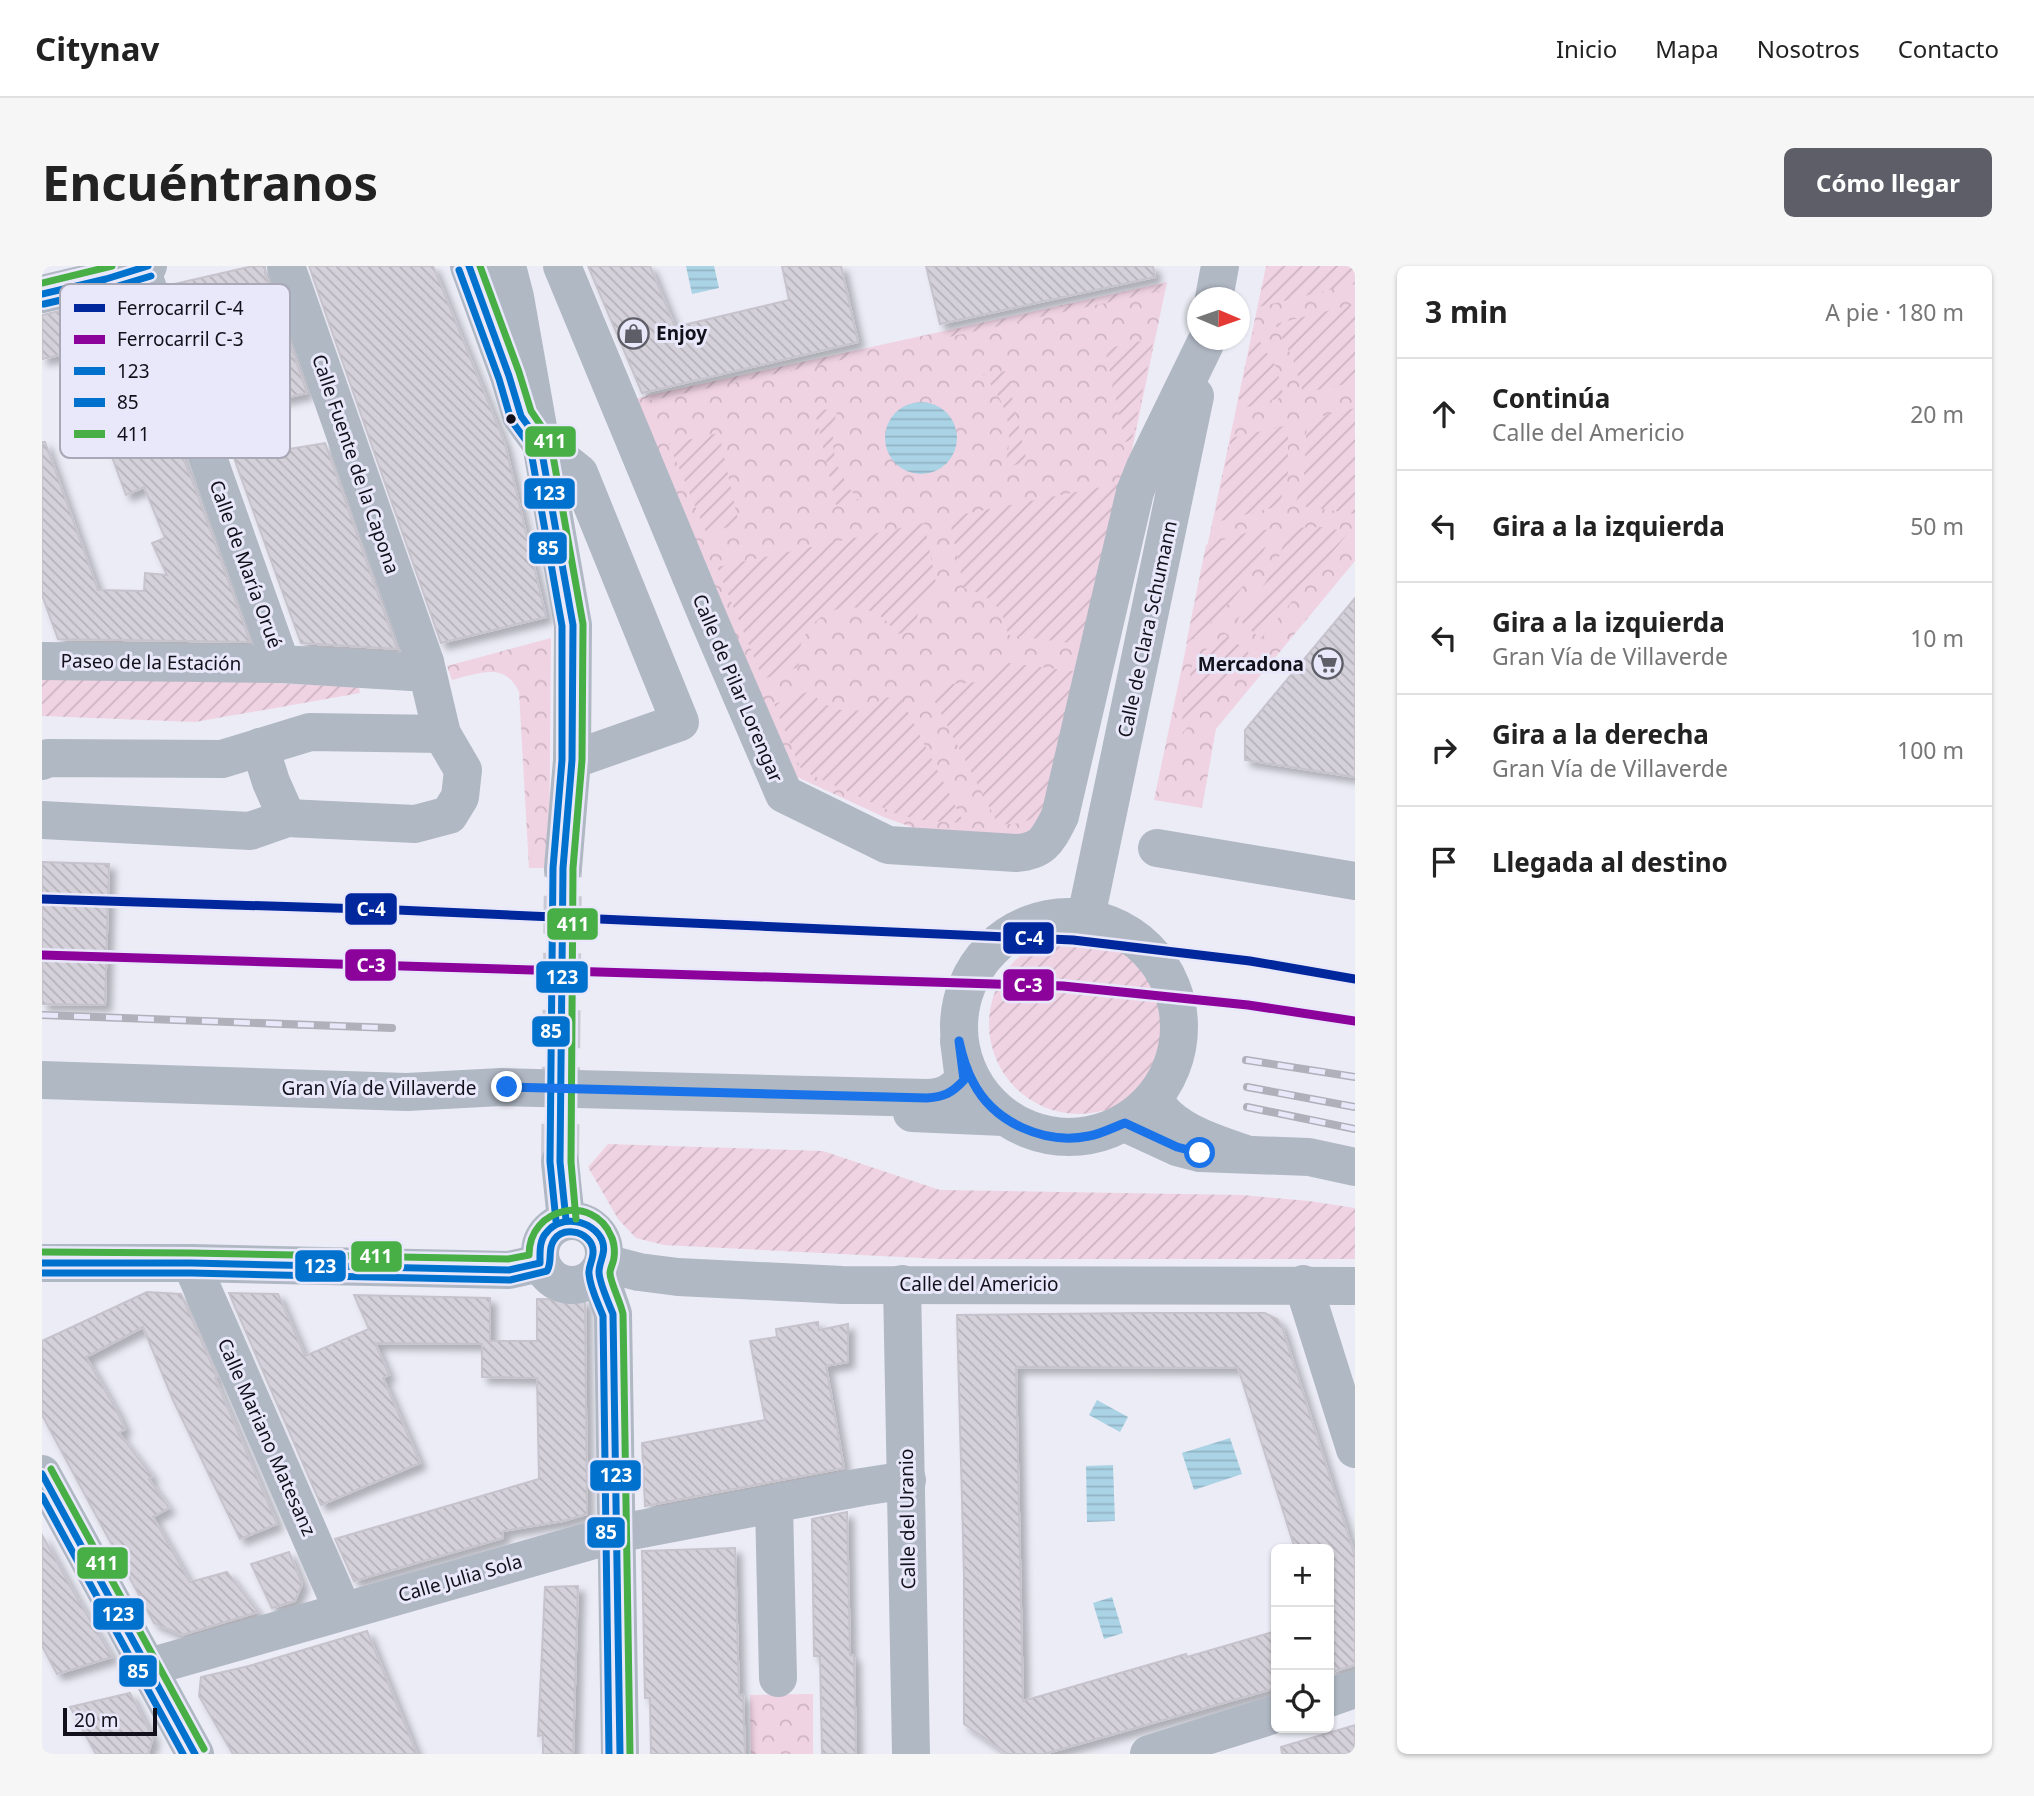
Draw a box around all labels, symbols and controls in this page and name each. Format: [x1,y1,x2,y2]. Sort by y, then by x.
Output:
text: Citynav [35,26,159,71]
text: Inicio [1556,32,1617,65]
text: Mapa [1655,32,1719,65]
text: Nosotros [1757,32,1860,65]
text: Contacto [1898,32,1999,65]
button: Cómo llegar [1784,148,1992,217]
text: Encuéntranos [42,149,378,215]
legend [60,284,290,458]
north arrow [1187,287,1250,350]
text: 3 min [1425,291,1508,332]
text: Ferrocarril C-4 [117,295,244,321]
text: A pie · 180 m [1825,296,1964,328]
shop icon: Enjoy [616,316,650,350]
place label: Enjoy [656,320,707,346]
text: Ferrocarril C-3 [117,326,244,352]
street label: Calle Fuente de la Capona [306,351,406,577]
text: 123 [117,358,150,384]
text: Continúa [1492,380,1610,416]
text: 85 [117,389,139,415]
icon: ahead [1425,395,1463,433]
text: 20 m [1910,398,1964,430]
unlabelled marker [504,412,518,426]
text: Calle del Americio [1492,416,1685,448]
text: 411 [117,421,150,447]
line badge: 411 [524,425,577,458]
text: 411 [534,428,566,454]
street label: Calle de María Orué [204,476,288,652]
line badge: 123 [523,477,576,510]
text: 123 [533,480,565,506]
icon: left [1425,507,1463,545]
text: Gira a la izquierda [1492,508,1725,544]
text: 50 m [1910,510,1964,542]
street label: Calle de Clara Schumann [1111,518,1183,740]
line badge: 85 [528,531,568,565]
text: 85 [537,535,559,561]
street label: Calle de Pilar Lorengar [687,590,789,786]
text: Gira a la izquierda [1492,604,1725,640]
icon: left [1425,619,1463,657]
text: 10 m [1910,622,1964,654]
text: Gran Vía de Villaverde [1492,640,1728,672]
street label: Paseo de la Estación [60,647,242,677]
supermarket icon: Mercadona [1310,647,1344,681]
place label: Mercadona [1198,651,1304,677]
text: Gira a la derecha [1492,716,1709,752]
icon: right [1425,731,1463,769]
text: 100 m [1897,734,1964,766]
text: Gran Vía de Villaverde [1492,752,1728,784]
icon: arrive [1425,843,1463,881]
text: Llegada al destino [1492,844,1728,880]
line badge: C-4 [344,892,398,926]
text: C-4 [356,896,386,922]
line badge: 411 [546,907,599,941]
text: 411 [557,911,589,937]
line badge: C-4 [1002,921,1055,955]
text: C-4 [1014,925,1044,951]
line badge: C-3 [344,948,397,982]
text: C-3 [356,952,386,978]
line badge: 123 [535,960,589,994]
text: 123 [546,964,578,990]
line badge: C-3 [1002,968,1055,1002]
text: C-3 [1013,972,1043,998]
line badge: 85 [531,1015,571,1048]
text: 85 [540,1018,562,1044]
route end [491,1071,522,1102]
street label: Gran Vía de Villaverde [282,1075,476,1101]
route start [1184,1137,1215,1168]
line badge: 411 [350,1240,403,1273]
text: 411 [360,1243,392,1269]
line badge: 123 [294,1249,347,1283]
text: 123 [304,1253,336,1279]
street label: Calle del Americio [899,1271,1059,1297]
street label: Calle Mariano Matesanz [212,1334,322,1540]
street label: Calle del Uranio [893,1449,921,1589]
line badge: 123 [589,1459,642,1492]
text: 123 [600,1462,632,1488]
line badge: 85 [586,1516,626,1549]
text: 85 [595,1519,617,1545]
map controls [1271,1544,1334,1733]
button: + [1271,1544,1334,1607]
line badge: 411 [76,1546,129,1580]
street label: Calle Julia Sola [395,1548,525,1608]
text: 411 [86,1550,118,1576]
line badge: 123 [92,1597,145,1631]
text: 123 [102,1601,134,1627]
button: − [1271,1607,1334,1670]
line badge: 85 [118,1654,158,1688]
text: 85 [127,1658,149,1684]
button: locate [1271,1670,1334,1733]
scale bar [63,1705,158,1737]
text: 20 m [74,1707,118,1733]

